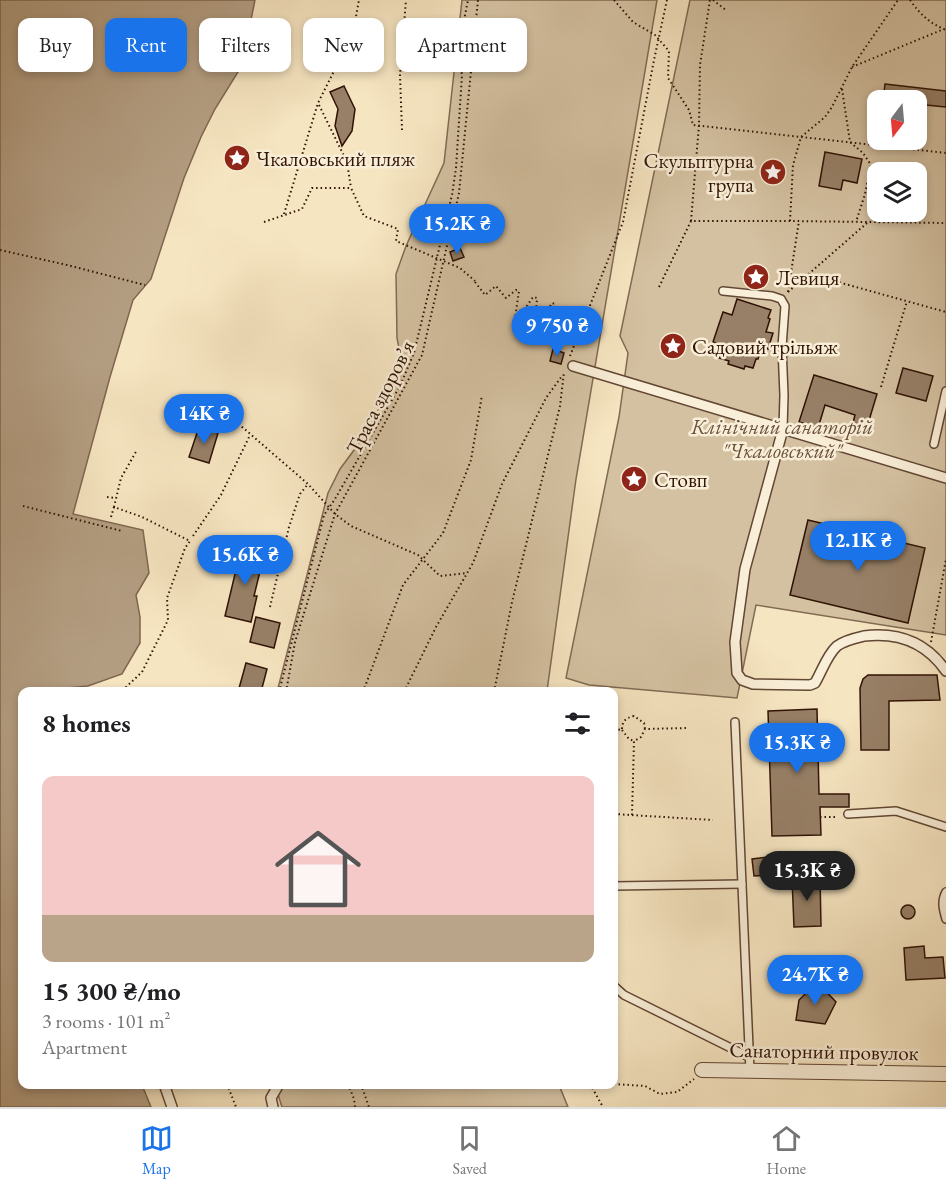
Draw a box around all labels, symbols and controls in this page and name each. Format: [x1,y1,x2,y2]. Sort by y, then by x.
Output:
chip: Buy [18,18,93,72]
chip: Rent [105,18,187,72]
chip: Filters [199,18,291,72]
chip: New [303,18,384,72]
chip: Apartment [396,18,527,72]
north arrow [867,90,927,150]
map controls [867,90,927,222]
place icon: Чкаловський пляж [222,143,252,173]
place label: Чкаловський пляж [256,145,416,172]
place label: Скульптурна група [644,147,755,198]
place icon: Скульптурна група [758,157,788,187]
button: layers [867,162,927,222]
pin: 15.2K ₴ [402,204,512,255]
text: 15.2K ₴ [423,210,491,236]
place icon: Левиця [741,262,771,292]
place label: Левиця [776,264,839,291]
pin: 9 750 ₴ [502,306,612,357]
text: 9 750 ₴ [526,312,588,338]
place icon: Садовий трільяж [658,331,688,361]
place label: Садовий трільяж [692,333,838,360]
street label: Траса здоров’я [340,336,420,458]
pin: 14K ₴ [162,394,246,445]
text: 14K ₴ [178,400,230,426]
park label: Клінічний санаторій "Чкаловський" [690,413,873,464]
place icon: Стовп [619,464,649,494]
place label: Стовп [654,466,708,493]
pin: 12.1K ₴ [803,521,913,572]
text: 12.1K ₴ [824,527,892,553]
pin: 15.6K ₴ [190,535,300,586]
text: 15.6K ₴ [211,541,279,567]
text: 8 homes [42,706,131,740]
icon: filters [561,707,594,740]
pin: 15.3K ₴ [742,723,852,774]
text: 15.3K ₴ [763,729,831,755]
icon: home [264,815,372,923]
pin: 15.3K ₴ [752,851,862,902]
text: 15.3K ₴ [773,857,841,883]
pin: 24.7K ₴ [760,955,870,1006]
text: 24.7K ₴ [781,961,849,987]
text: 15 300 ₴/mo [42,974,180,1008]
text: 3 rooms · 101 m² [42,1008,170,1034]
text: Apartment [42,1034,127,1060]
street label: Санаторний провулок [729,1036,919,1066]
tab: Map [140,1122,173,1179]
tab: Saved [453,1122,487,1179]
tab: Home [767,1122,806,1179]

